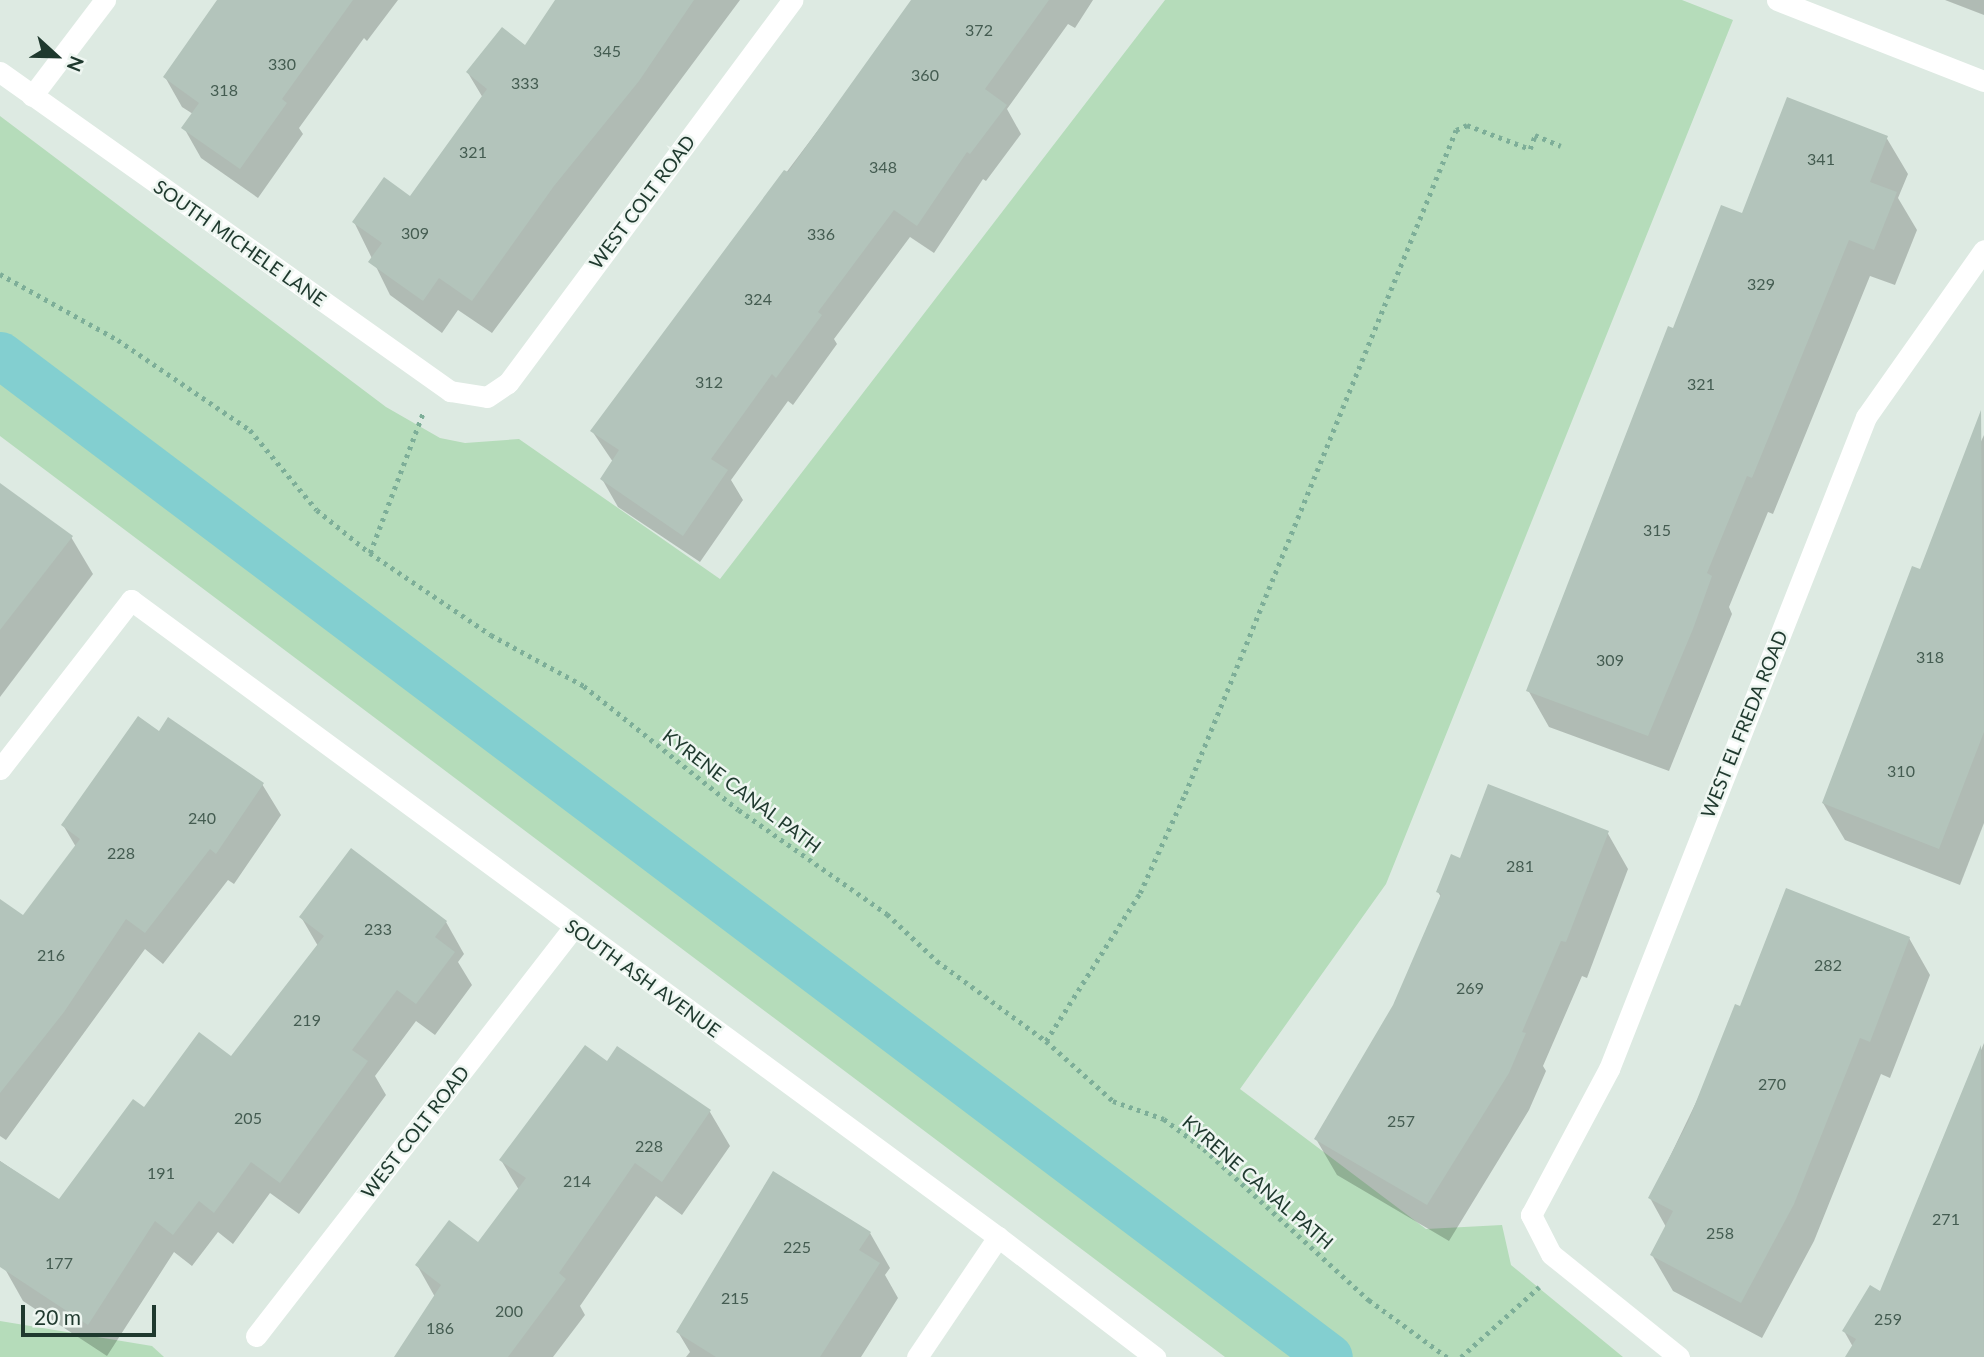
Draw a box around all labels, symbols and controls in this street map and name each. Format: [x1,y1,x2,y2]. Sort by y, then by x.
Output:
house number: 372 [965,20,993,40]
north arrow [21,21,91,91]
house number: 345 [593,41,621,61]
text: N [63,53,89,75]
house number: 330 [268,54,296,74]
house number: 360 [911,65,939,85]
house number: 333 [511,73,539,93]
house number: 318 [210,80,238,100]
street label: WEST COLT ROAD [584,130,700,274]
house number: 321 [459,142,487,162]
house number: 341 [1807,149,1835,169]
house number: 348 [869,157,897,177]
street label: SOUTH MICHELE LANE [150,175,330,311]
house number: 309 [401,223,429,243]
house number: 336 [807,224,835,244]
house number: 329 [1747,274,1775,294]
house number: 324 [744,289,772,309]
house number: 312 [695,372,723,392]
house number: 321 [1687,374,1715,394]
house number: 315 [1643,520,1671,540]
street label: WEST EL FREDA ROAD [1696,626,1792,822]
house number: 318 [1916,647,1944,667]
house number: 309 [1596,650,1624,670]
street label: KYRENE CANAL PATH [658,724,826,858]
house number: 310 [1887,761,1915,781]
house number: 240 [188,808,216,828]
house number: 228 [107,843,135,863]
house number: 281 [1506,856,1534,876]
street label: SOUTH ASH AVENUE [560,914,726,1042]
house number: 233 [364,919,392,939]
house number: 216 [37,945,65,965]
house number: 282 [1814,955,1842,975]
house number: 269 [1456,978,1484,998]
house number: 219 [293,1010,321,1030]
street label: WEST COLT ROAD [356,1061,474,1203]
house number: 270 [1758,1074,1786,1094]
house number: 205 [234,1108,262,1128]
street label: KYRENE CANAL PATH [1178,1110,1338,1254]
house number: 257 [1387,1111,1415,1131]
house number: 228 [635,1136,663,1156]
house number: 191 [147,1163,175,1183]
house number: 214 [563,1171,591,1191]
house number: 271 [1932,1209,1960,1229]
house number: 258 [1706,1223,1734,1243]
house number: 225 [783,1237,811,1257]
house number: 177 [45,1253,73,1273]
house number: 215 [721,1288,749,1308]
scale bar [24,1290,159,1334]
house number: 200 [495,1301,523,1321]
text: 20 m [34,1304,81,1329]
house number: 259 [1874,1309,1902,1329]
house number: 186 [426,1318,454,1338]

